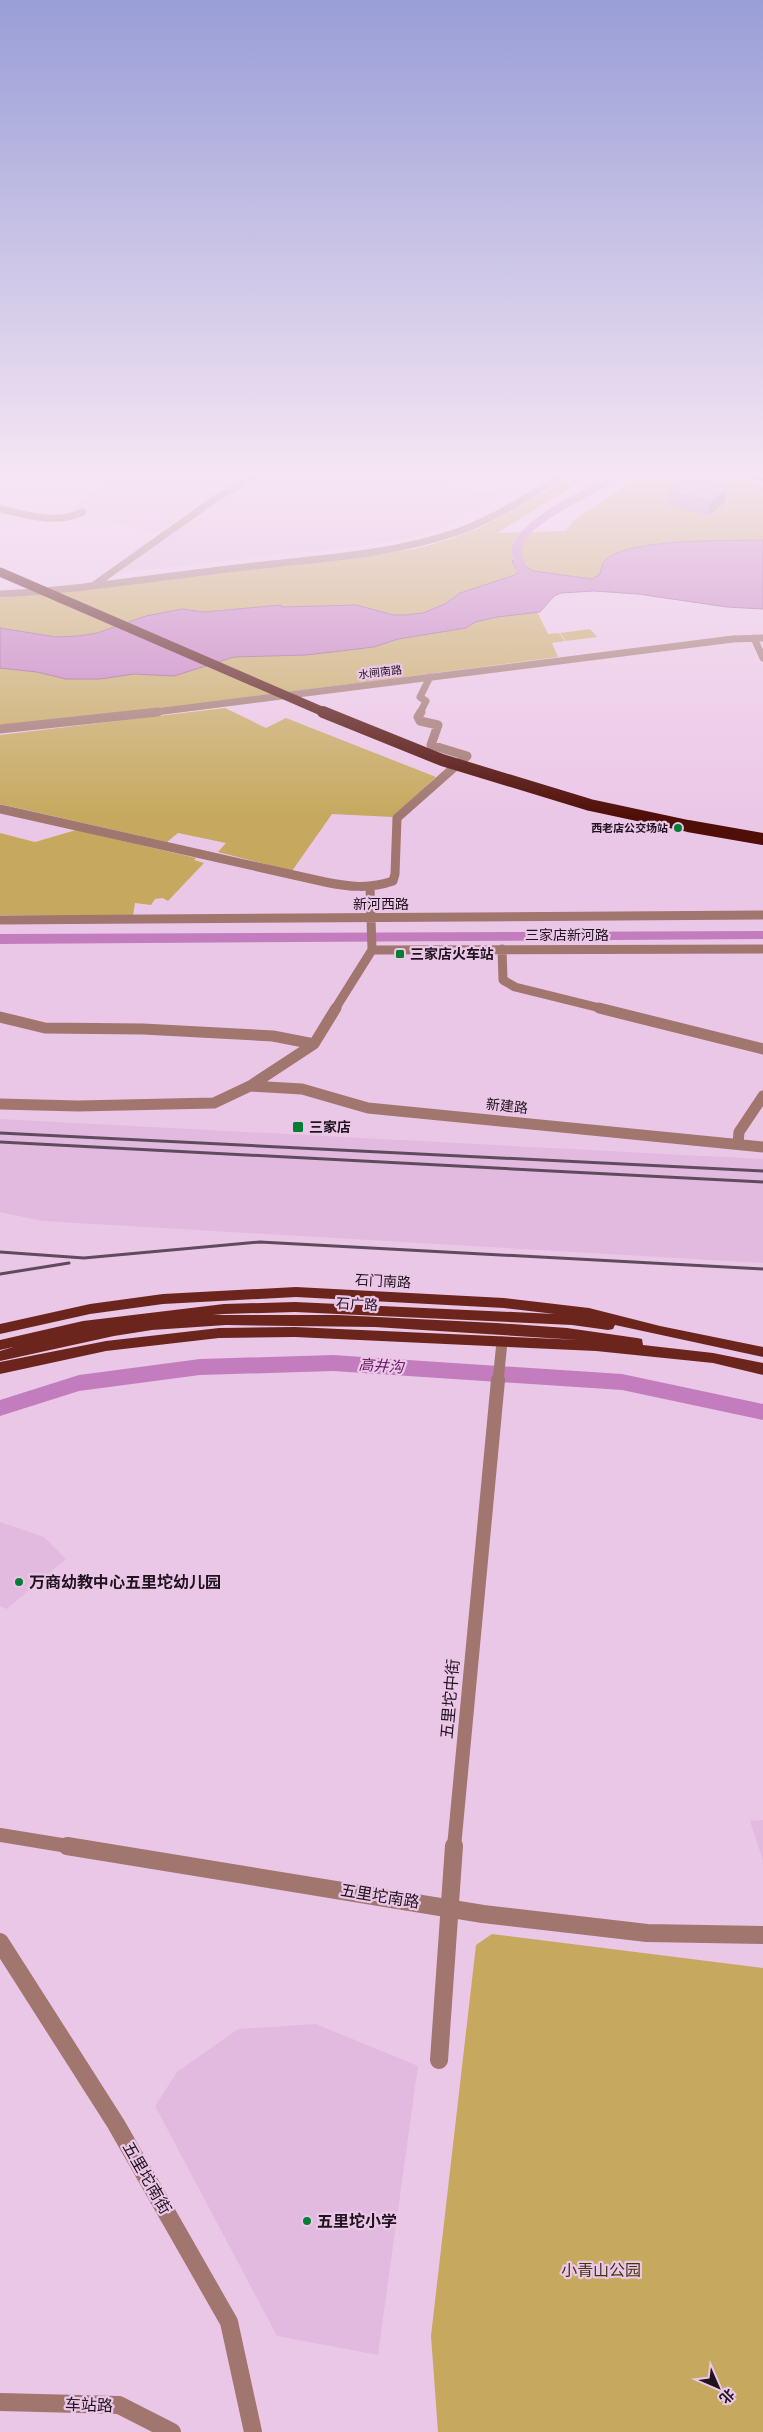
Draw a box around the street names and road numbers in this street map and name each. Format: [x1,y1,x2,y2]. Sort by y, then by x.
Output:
street label: 水闸南路 [357,662,403,682]
street label: 新河西路 [353,895,409,913]
street label: 三家店新河路 [525,926,609,944]
street label: 新建路 [485,1095,529,1117]
street label: 石门南路 [355,1271,411,1291]
street label: 石广路 [336,1294,378,1314]
street label: 五里坨中街 [436,1658,464,1740]
street label: 五里坨南路 [339,1879,421,1913]
street label: 五里坨南街 [118,2138,176,2218]
street label: 车站路 [65,2394,113,2416]

